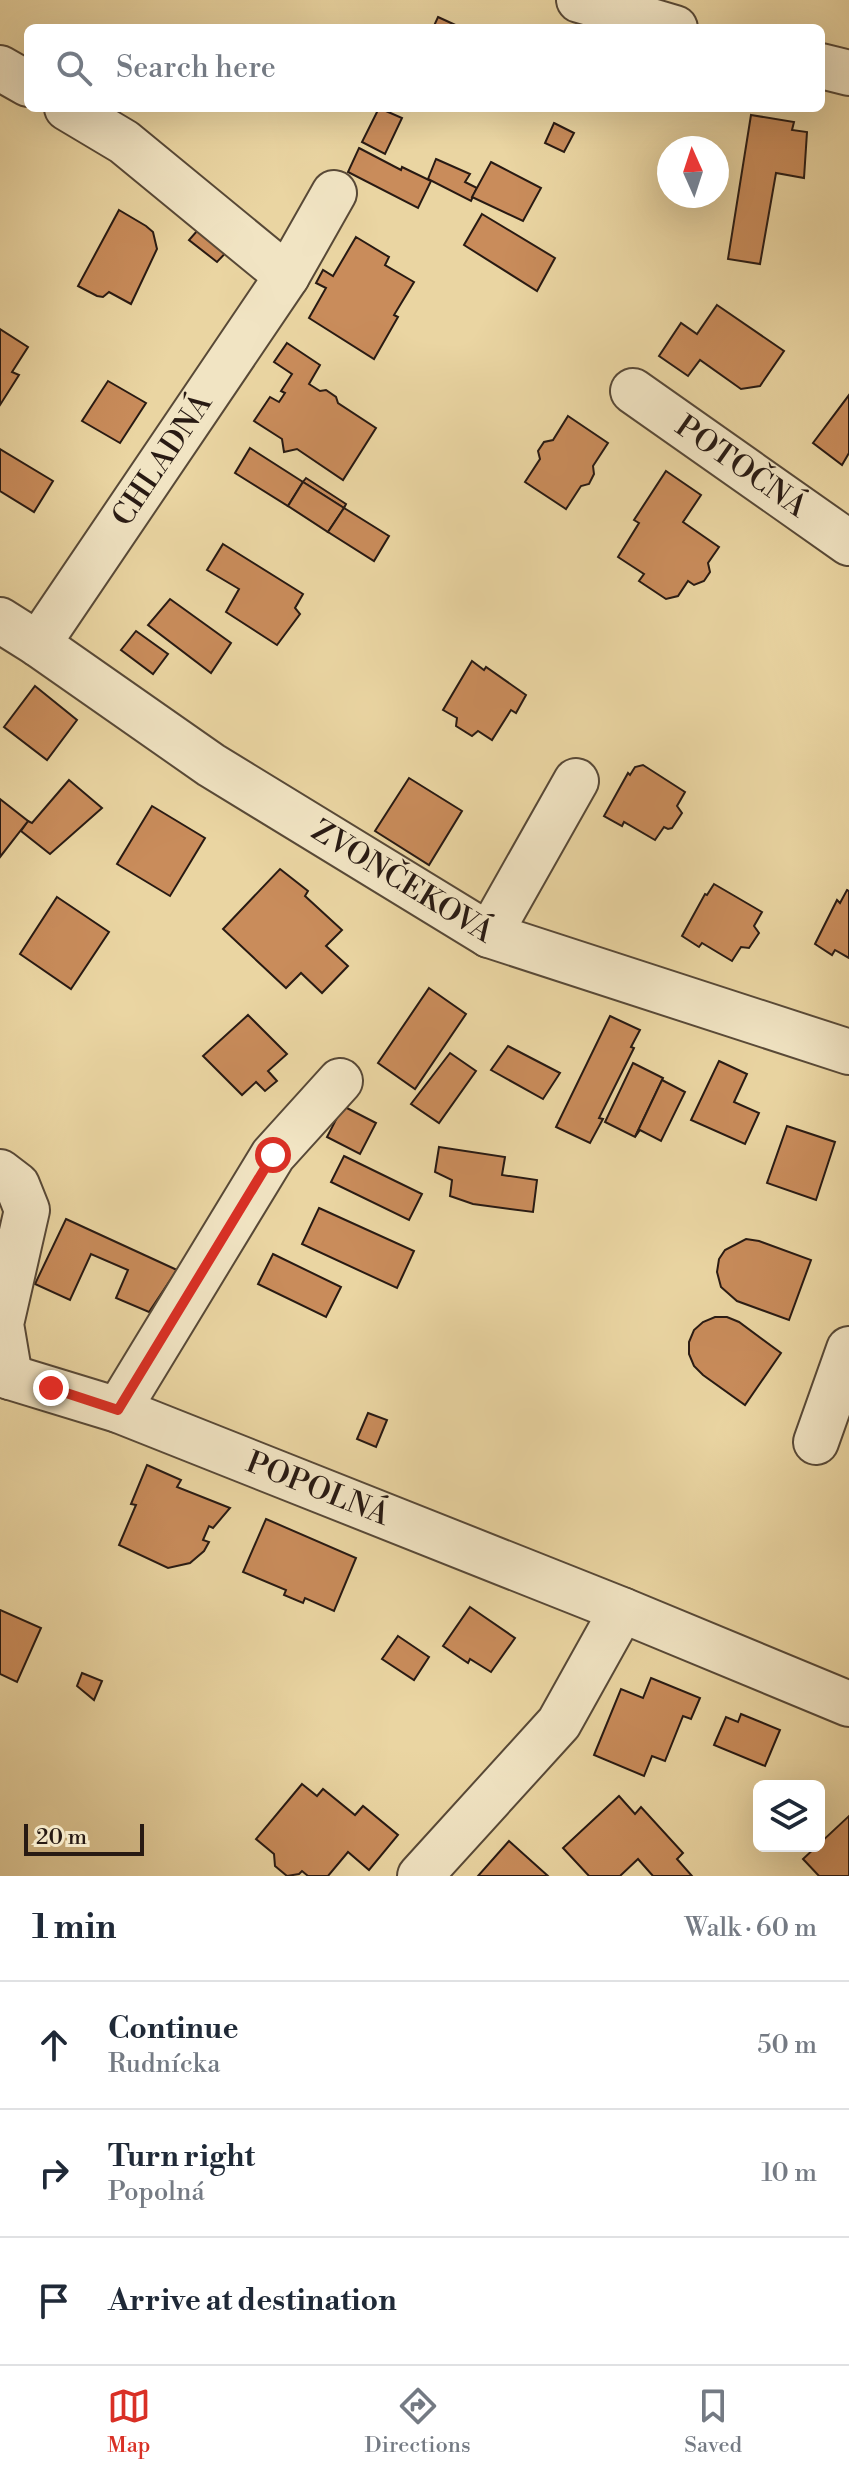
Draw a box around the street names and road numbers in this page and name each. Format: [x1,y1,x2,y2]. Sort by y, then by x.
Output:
street label: CHLADNÁ [104,384,222,534]
street label: POTOČNÁ [668,408,816,527]
street label: ZVONČEKOVÁ [304,812,502,953]
street label: POPOLNÁ [240,1444,397,1535]

